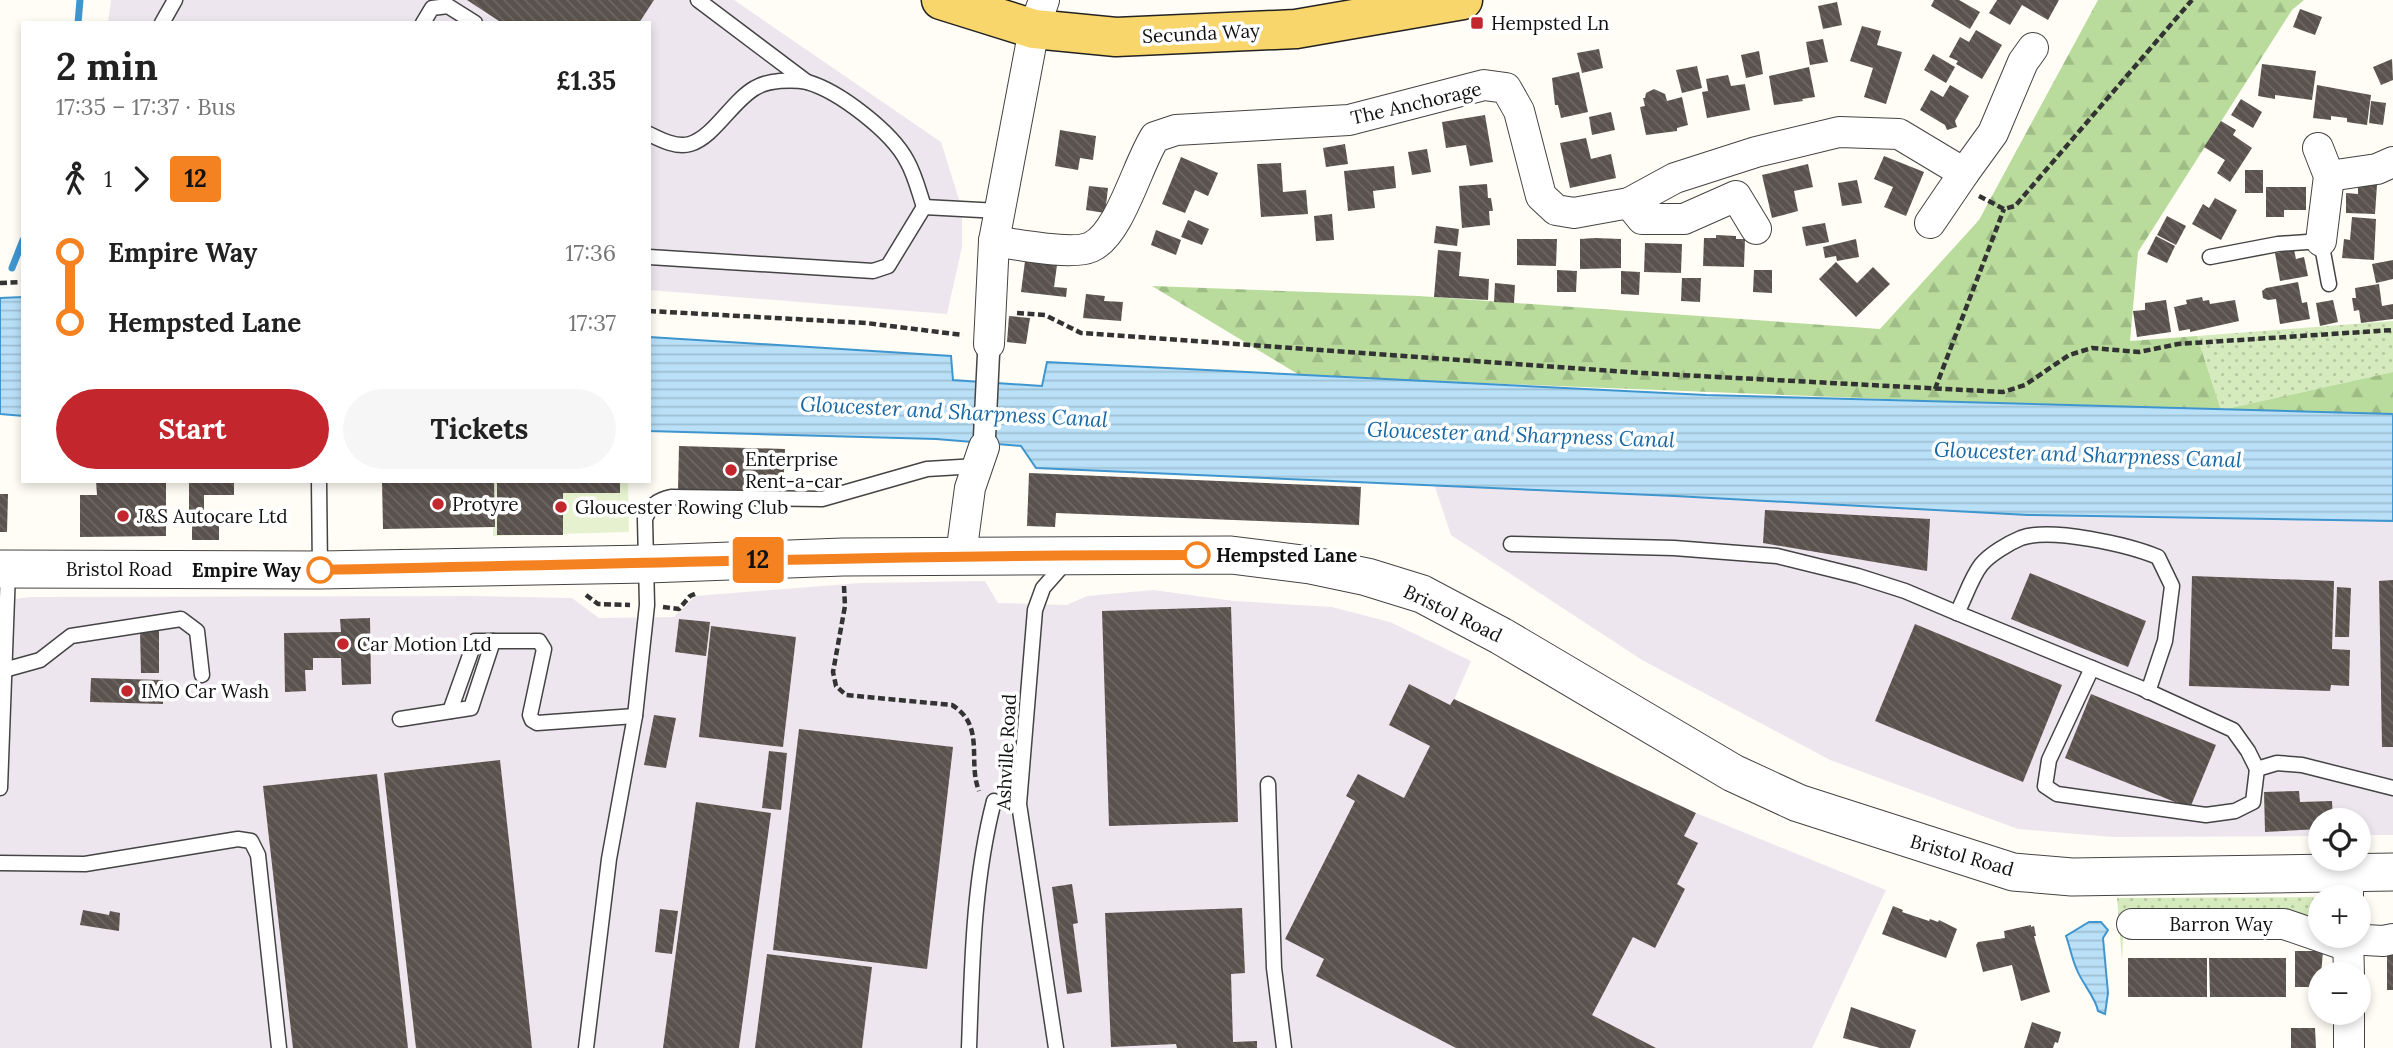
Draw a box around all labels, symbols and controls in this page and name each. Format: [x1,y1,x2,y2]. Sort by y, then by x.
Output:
place label: Hempsted Ln [1491,11,1609,35]
marker: Hempsted Ln [1469,15,1485,31]
street label: Secunda Way [1141,18,1261,48]
text: 2 min [56,42,158,90]
text: £1.35 [556,64,616,97]
street label: The Anchorage [1348,76,1484,130]
text: 17:35 – 17:37 · Bus [56,92,236,121]
icon: walk [56,160,94,198]
icon: forward [122,160,160,198]
text: 12 [184,163,207,194]
text: 1 [104,164,112,193]
text: Empire Way [108,236,257,269]
text: 17:36 [565,238,616,267]
text: Hempsted Lane [108,306,301,339]
text: 17:37 [568,308,616,337]
button: Start [56,389,329,469]
button: Tickets [343,389,616,469]
water label: Gloucester and Sharpness Canal [799,390,1109,433]
water label: Gloucester and Sharpness Canal [1367,416,1675,453]
water label: Gloucester and Sharpness Canal [1934,436,2242,473]
place label: Enterprise Rent-a-car [745,447,843,493]
marker: Enterprise Rent-a-car [723,462,739,478]
place label: Protyre [452,492,519,516]
place label: Gloucester Rowing Club [575,495,788,519]
marker: Protyre [430,496,446,512]
marker: Gloucester Rowing Club [553,499,569,515]
place label: J&S Autocare Ltd [136,504,288,528]
marker: J&S Autocare Ltd [115,508,131,524]
line badge: 12 [726,537,790,583]
marker: Hempsted Lane [1184,542,1210,568]
place label: Hempsted Lane [1216,543,1357,567]
text: 12 [747,544,769,575]
street label: Bristol Road [66,557,172,581]
marker: Empire Way [307,557,333,583]
place label: Empire Way [192,558,302,582]
street label: Bristol Road [1400,579,1506,647]
place label: Car Motion Ltd [357,632,492,656]
marker: Car Motion Ltd [335,636,351,652]
place label: IMO Car Wash [141,679,269,703]
marker: IMO Car Wash [119,683,135,699]
street label: Ashville Road [991,693,1021,812]
map controls [2308,808,2371,1025]
button: locate [2308,808,2371,871]
street label: Bristol Road [1907,829,2017,881]
button: + [2308,885,2371,948]
street label: Barron Way [2169,912,2273,936]
button: − [2308,962,2371,1025]

